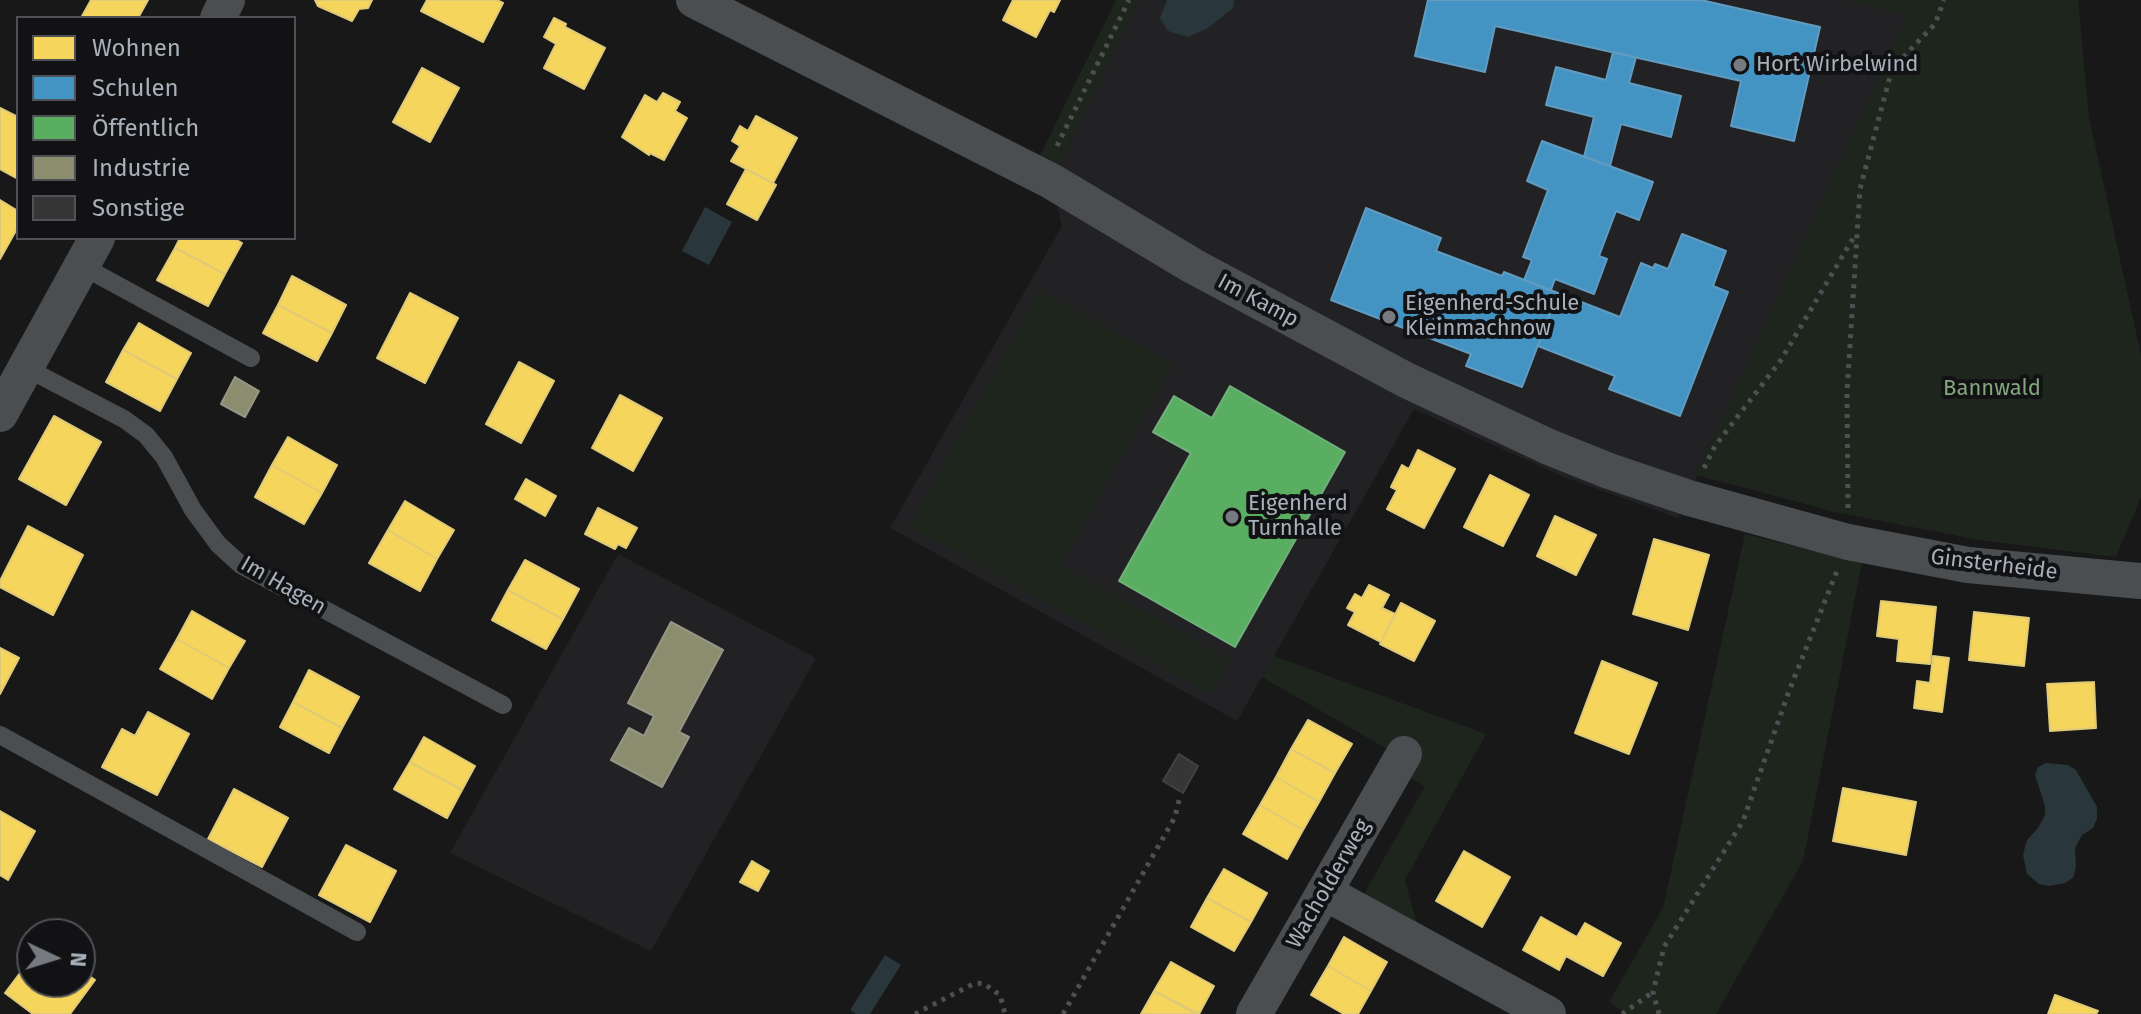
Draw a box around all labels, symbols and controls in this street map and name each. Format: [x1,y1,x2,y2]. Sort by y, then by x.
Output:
legend [16,16,296,240]
text: Wohnen [92,34,181,62]
place label: Hort Wirbelwind [1756,52,1918,78]
marker: Hort Wirbelwind [1731,56,1749,74]
text: Schulen [92,74,179,102]
text: Öffentlich [92,114,199,142]
text: Industrie [92,154,190,182]
text: Sonstige [92,194,185,222]
street label: Im Kamp [1213,269,1303,333]
place label: Eigenherd-Schule Kleinmachnow [1405,291,1579,342]
marker: Eigenherd-Schule Kleinmachnow [1380,308,1398,326]
park label: Bannwald [1943,376,2041,402]
place label: Eigenherd Turnhalle [1248,491,1348,542]
marker: Eigenherd Turnhalle [1223,508,1241,526]
street label: Ginsterheide [1929,544,2059,586]
street label: Im Hagen [236,551,330,621]
street label: Wacholderweg [1281,815,1377,953]
north arrow [16,918,96,998]
text: N [64,951,92,968]

